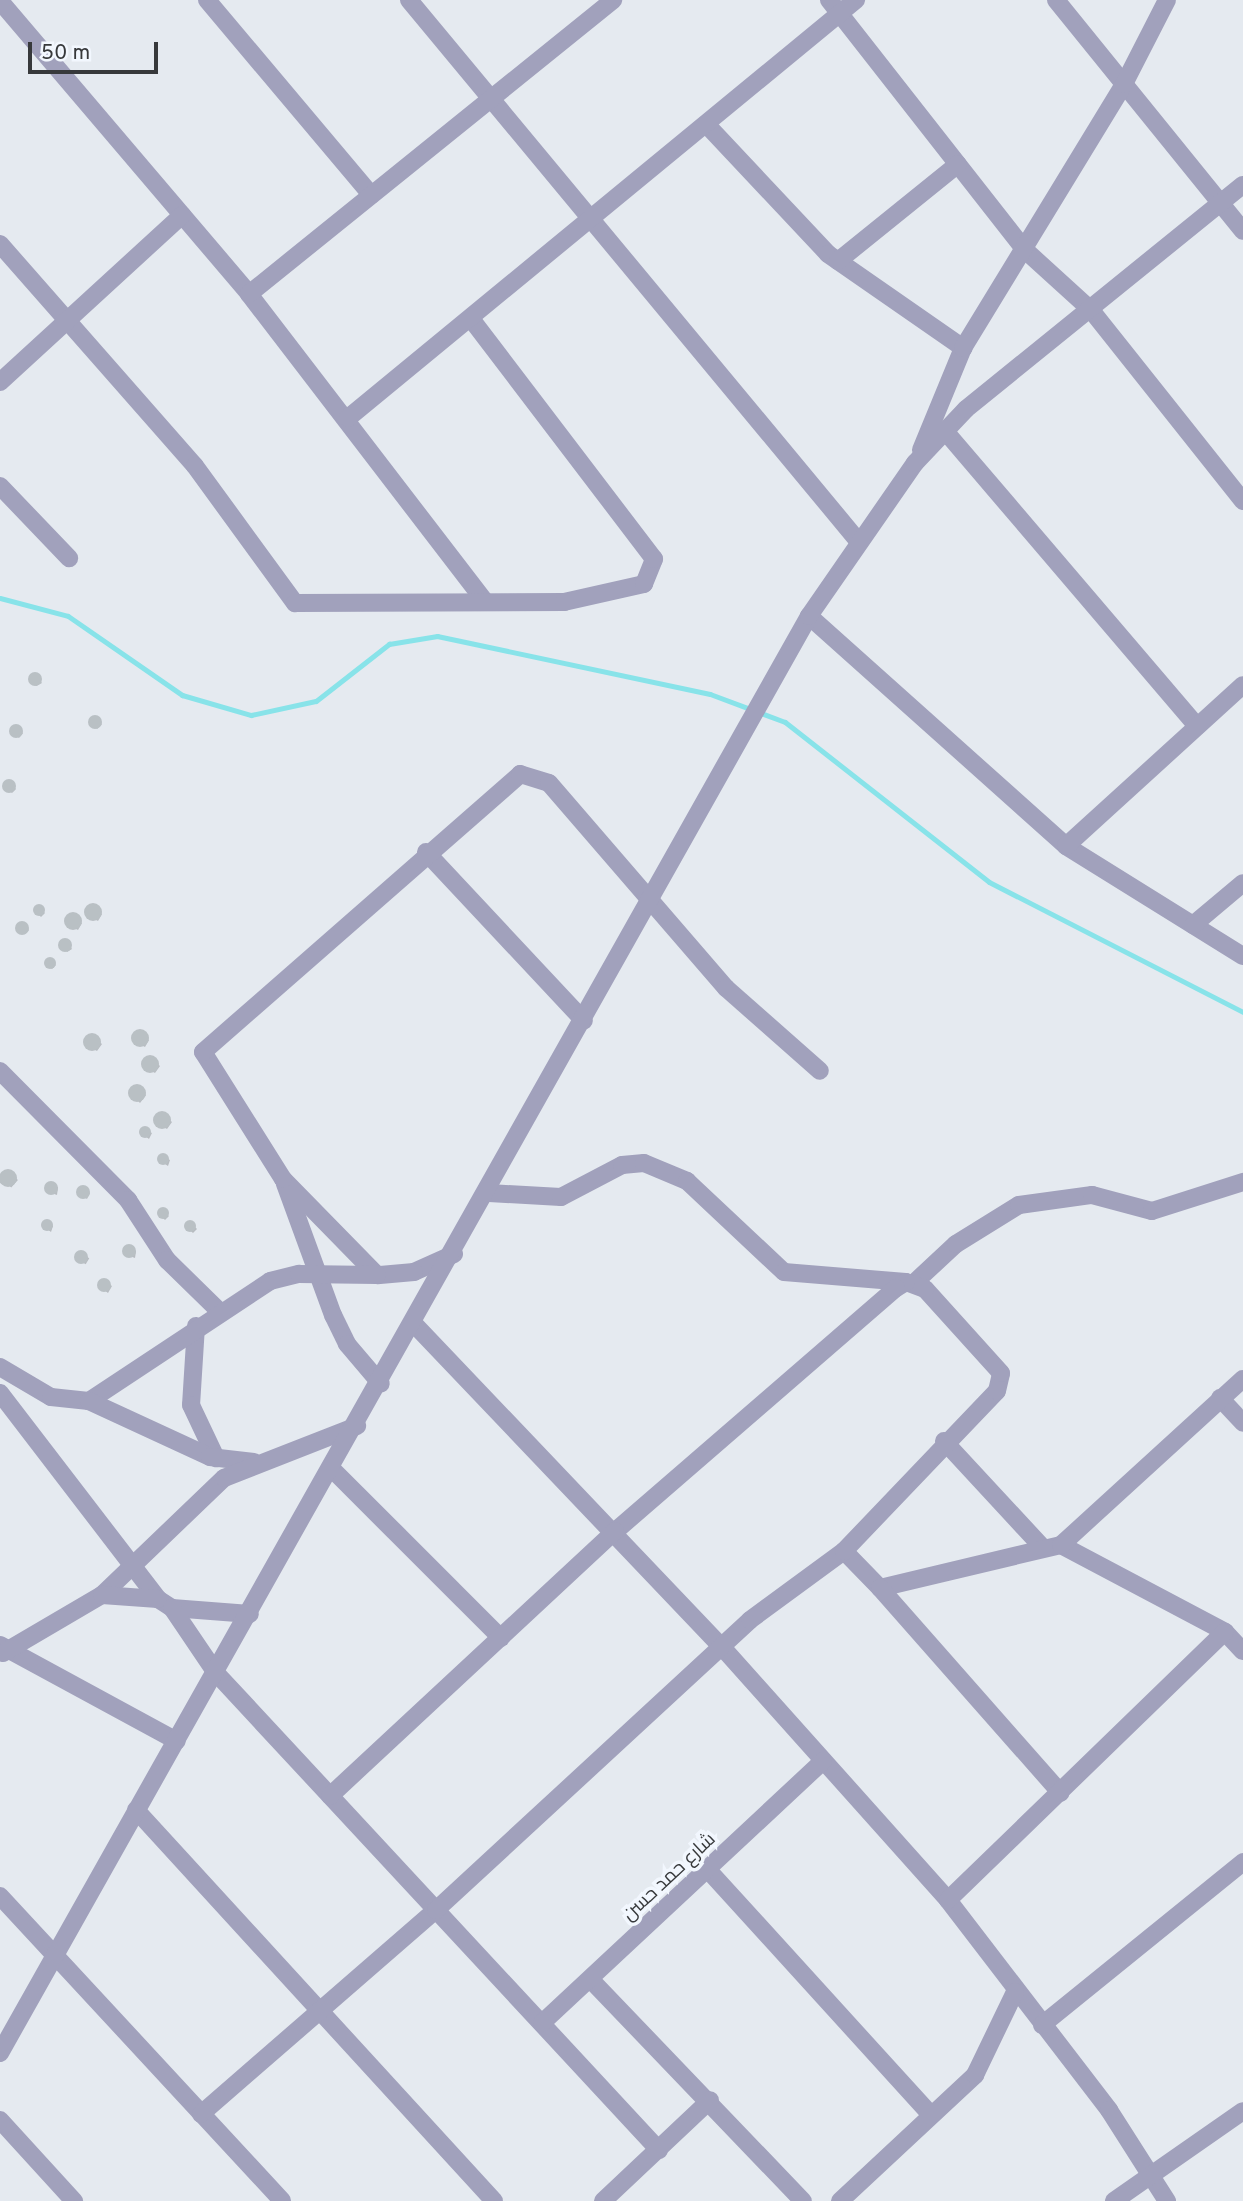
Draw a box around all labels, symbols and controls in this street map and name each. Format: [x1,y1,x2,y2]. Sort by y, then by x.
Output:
scale bar [32,28,161,72]
text: 50 m [41,40,90,67]
street label: شارع حمد حسن [619,1829,721,1927]

